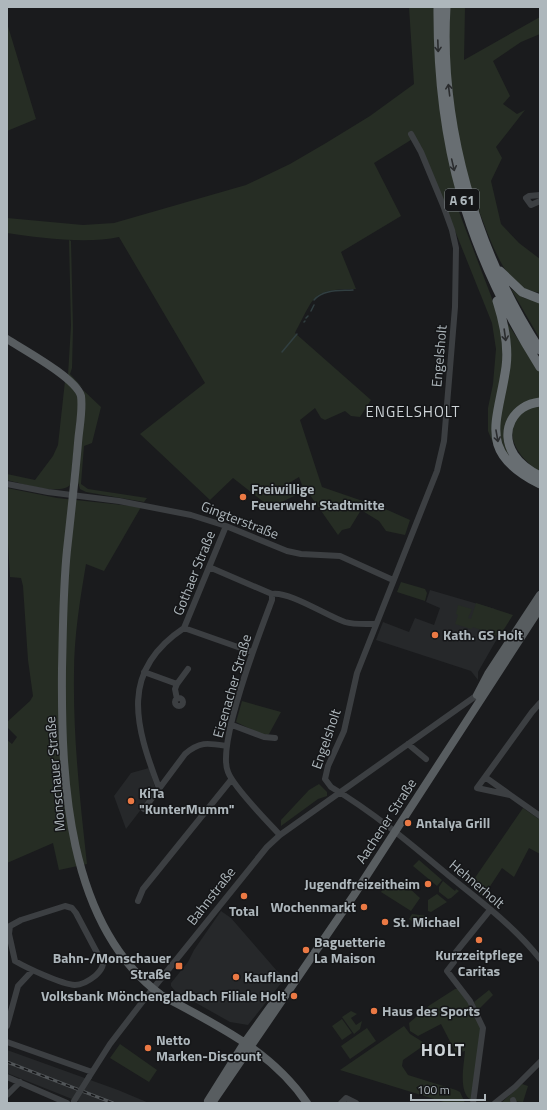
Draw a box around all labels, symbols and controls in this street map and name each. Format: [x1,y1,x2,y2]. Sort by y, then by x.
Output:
one-way arrow [434,39,442,52]
one-way arrow [445,84,453,97]
one-way arrow [449,158,457,171]
road number: A 61 [445,189,479,211]
street label: Engelsholt [425,324,452,388]
one-way arrow [501,328,509,341]
district label: ENGELSHOLT [366,400,460,423]
one-way arrow [493,429,501,442]
place label: Freiwillige Feuerwehr Stadtmitte [251,478,385,515]
marker: Freiwillige Feuerwehr Stadtmitte [238,492,248,502]
street label: Gingterstraße [198,495,282,544]
street label: Gothaer Straße [167,527,220,618]
place label: Kath. GS Holt [443,624,523,645]
marker: Kath. GS Holt [430,630,440,640]
street label: Eisenacher Straße [207,632,256,740]
street label: Engelsholt [305,706,346,772]
street label: Monschauer Straße [39,716,70,832]
street label: Aachener Straße [350,774,421,868]
place label: KiTa "KunterMumm" [139,782,235,819]
marker: KiTa "KunterMumm" [126,796,136,806]
place label: Antalya Grill [416,812,490,833]
marker: Antalya Grill [403,818,413,828]
street label: Hehnerholt [445,854,510,913]
street label: Bahnstraße [181,862,240,929]
place label: Jugendfreizeitheim [305,873,420,894]
marker: Jugendfreizeitheim [423,879,433,889]
marker: Total [239,891,249,901]
place label: Wochenmarkt [271,896,356,917]
place label: Total [229,900,259,921]
marker: Wochenmarkt [359,902,369,912]
place label: St. Michael [393,911,460,932]
marker: St. Michael [380,917,390,927]
place label: Baguetterie La Maison [314,931,385,968]
marker: Kurzzeitpflege Caritas [474,935,484,945]
place label: Kurzzeitpflege Caritas [435,944,523,981]
marker: Baguetterie La Maison [301,945,311,955]
place label: Bahn-/Monschauer Straße [53,947,171,984]
marker: Bahn-/Monschauer Straße [174,961,184,971]
place label: Kaufland [244,966,299,987]
marker: Kaufland [231,972,241,982]
place label: Volksbank Mönchengladbach Filiale Holt [41,985,286,1006]
marker: Volksbank Mönchengladbach Filiale Holt [289,991,299,1001]
place label: Haus des Sports [382,1000,481,1021]
marker: Haus des Sports [369,1006,379,1016]
place label: Netto Marken-Discount [156,1029,261,1066]
district label: HOLT [421,1036,465,1063]
marker: Netto Marken-Discount [143,1043,153,1053]
scale bar [411,1076,485,1102]
text: 100 m [417,1080,450,1099]

